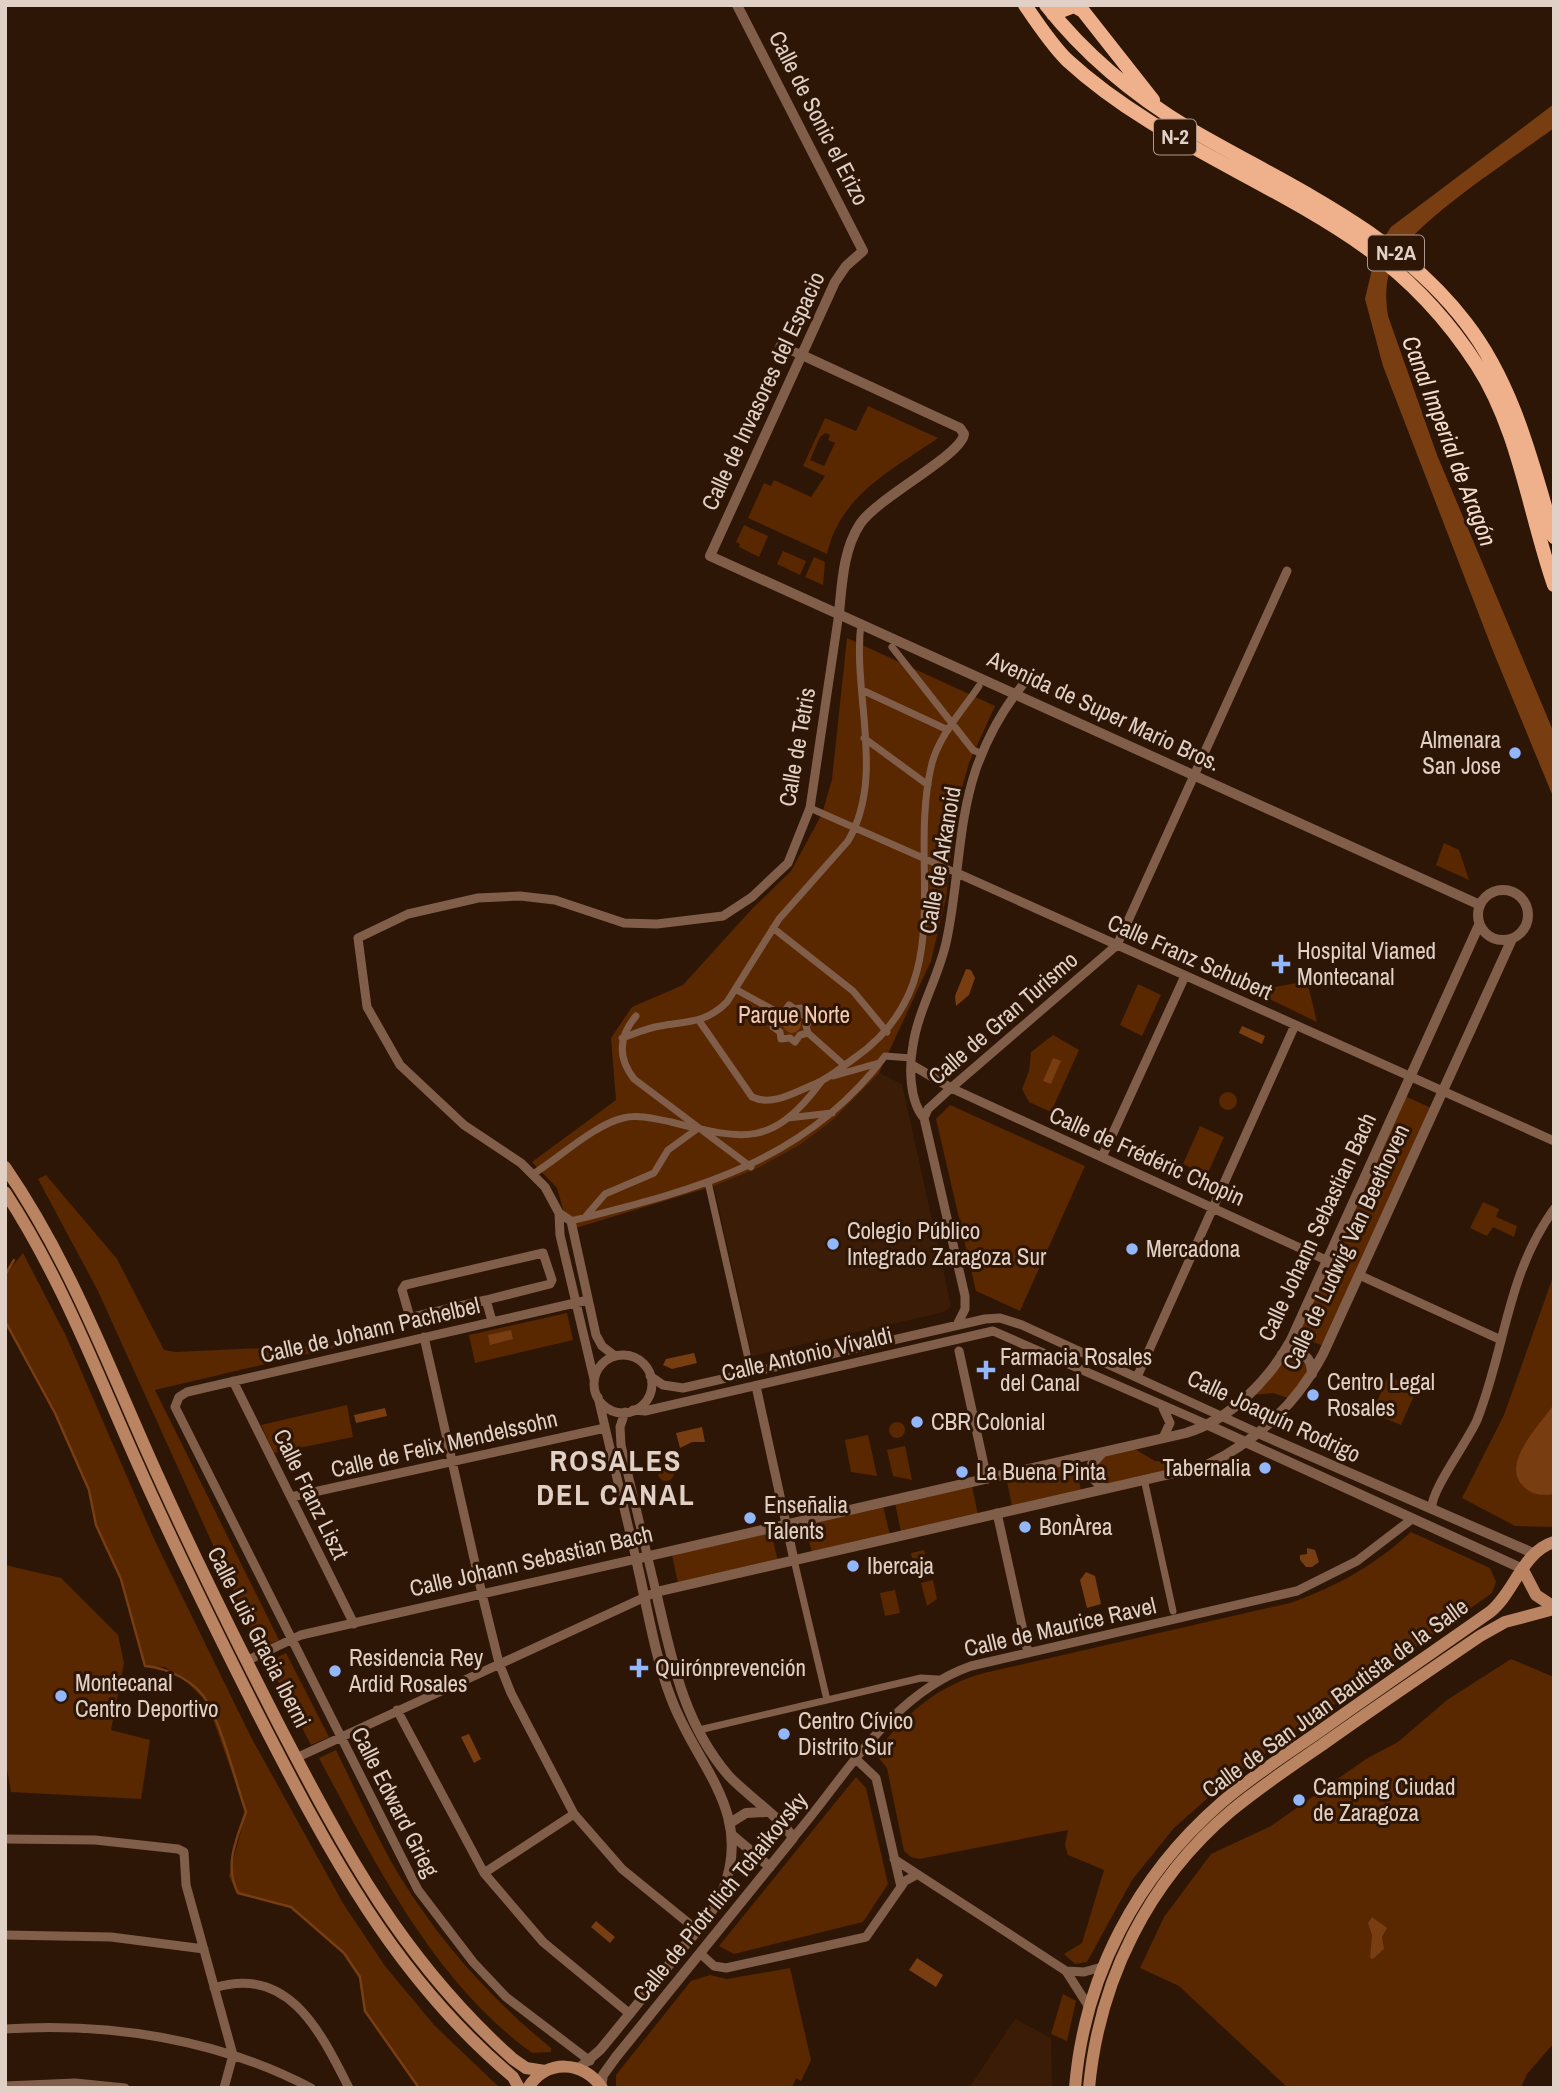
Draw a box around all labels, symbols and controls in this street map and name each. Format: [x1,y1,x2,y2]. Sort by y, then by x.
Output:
street label: Calle de Sonic el Erizo [762,25,877,210]
road number: N-2 [1154,120,1196,154]
road number: N-2A [1368,236,1424,270]
street label: Calle de Invasores del Espacio [694,266,832,515]
water label: Canal Imperial de Aragón [1395,331,1505,550]
street label: Avenida de Super Mario Bros. [982,643,1226,778]
street label: Calle de Tetris [771,685,822,809]
place label: Almenara San Jose [1419,724,1502,781]
marker: Almenara San Jose [1507,745,1523,761]
street label: Calle de Arkanoid [911,784,968,936]
street label: Calle Franz Schubert [1103,906,1277,1007]
place label: Hospital Viamed Montecanal [1297,935,1436,992]
street label: Calle de Gran Turismo [921,944,1084,1091]
marker: Hospital Viamed Montecanal [1271,954,1291,974]
park label: Parque Norte [738,999,850,1030]
street label: Calle de Frédéric Chopin [1045,1099,1250,1213]
street label: Calle Johann Sebastian Bach [1250,1108,1383,1346]
street label: Calle de Ludwig Van Beethoven [1275,1119,1416,1375]
place label: Colegio Público Integrado Zaragoza Sur [847,1215,1047,1272]
place label: Mercadona [1146,1233,1241,1264]
marker: Colegio Público Integrado Zaragoza Sur [825,1236,841,1252]
marker: Mercadona [1124,1241,1140,1257]
street label: Calle de Johann Pachelbel [257,1289,483,1370]
street label: Calle Antonio Vivaldi [718,1319,896,1388]
place label: Farmacia Rosales del Canal [1000,1341,1152,1398]
marker: Farmacia Rosales del Canal [978,1362,994,1378]
street label: Calle Joaquín Rodrigo [1183,1362,1366,1469]
place label: Centro Legal Rosales [1327,1366,1435,1423]
marker: Centro Legal Rosales [1305,1387,1321,1403]
street label: Calle de Felix Mendelssohn [327,1402,560,1485]
place label: CBR Colonial [931,1406,1045,1437]
marker: CBR Colonial [909,1414,925,1430]
street label: Calle Franz Liszt [267,1423,356,1564]
district label: ROSALES DEL CANAL [536,1440,696,1514]
place label: Tabernalia [1163,1452,1252,1483]
place label: La Buena Pinta [976,1456,1107,1487]
marker: Tabernalia [1257,1460,1273,1476]
marker: La Buena Pinta [954,1464,970,1480]
place label: Enseñalia Talents [764,1489,848,1546]
marker: Enseñalia Talents [742,1510,758,1526]
place label: BonÀrea [1039,1511,1113,1542]
street label: Calle Johann Sebastian Bach [406,1517,655,1604]
marker: BonÀrea [1017,1519,1033,1535]
street label: Calle Luis Gracia Iberni [200,1541,318,1733]
place label: Ibercaja [867,1550,935,1581]
marker: Ibercaja [845,1558,861,1574]
street label: Calle de Maurice Ravel [961,1589,1159,1664]
street label: Calle de San Juan Bautista de la Salle [1195,1590,1474,1805]
place label: Residencia Rey Ardid Rosales [348,1642,484,1699]
place label: Quirónprevención [655,1652,806,1683]
marker: Quirónprevención [629,1658,649,1678]
marker: Residencia Rey Ardid Rosales [327,1663,343,1679]
place label: Montecanal Centro Deportivo [75,1667,219,1724]
marker: Montecanal Centro Deportivo [53,1688,69,1704]
place label: Centro Cívico Distrito Sur [798,1705,913,1762]
street label: Calle Edward Grieg [344,1721,447,1883]
marker: Centro Cívico Distrito Sur [776,1726,792,1742]
place label: Camping Ciudad de Zaragoza [1313,1771,1456,1828]
street label: Calle de Piotr Ilich Tchaikovsky [625,1785,814,2008]
marker: Camping Ciudad de Zaragoza [1291,1792,1307,1808]

